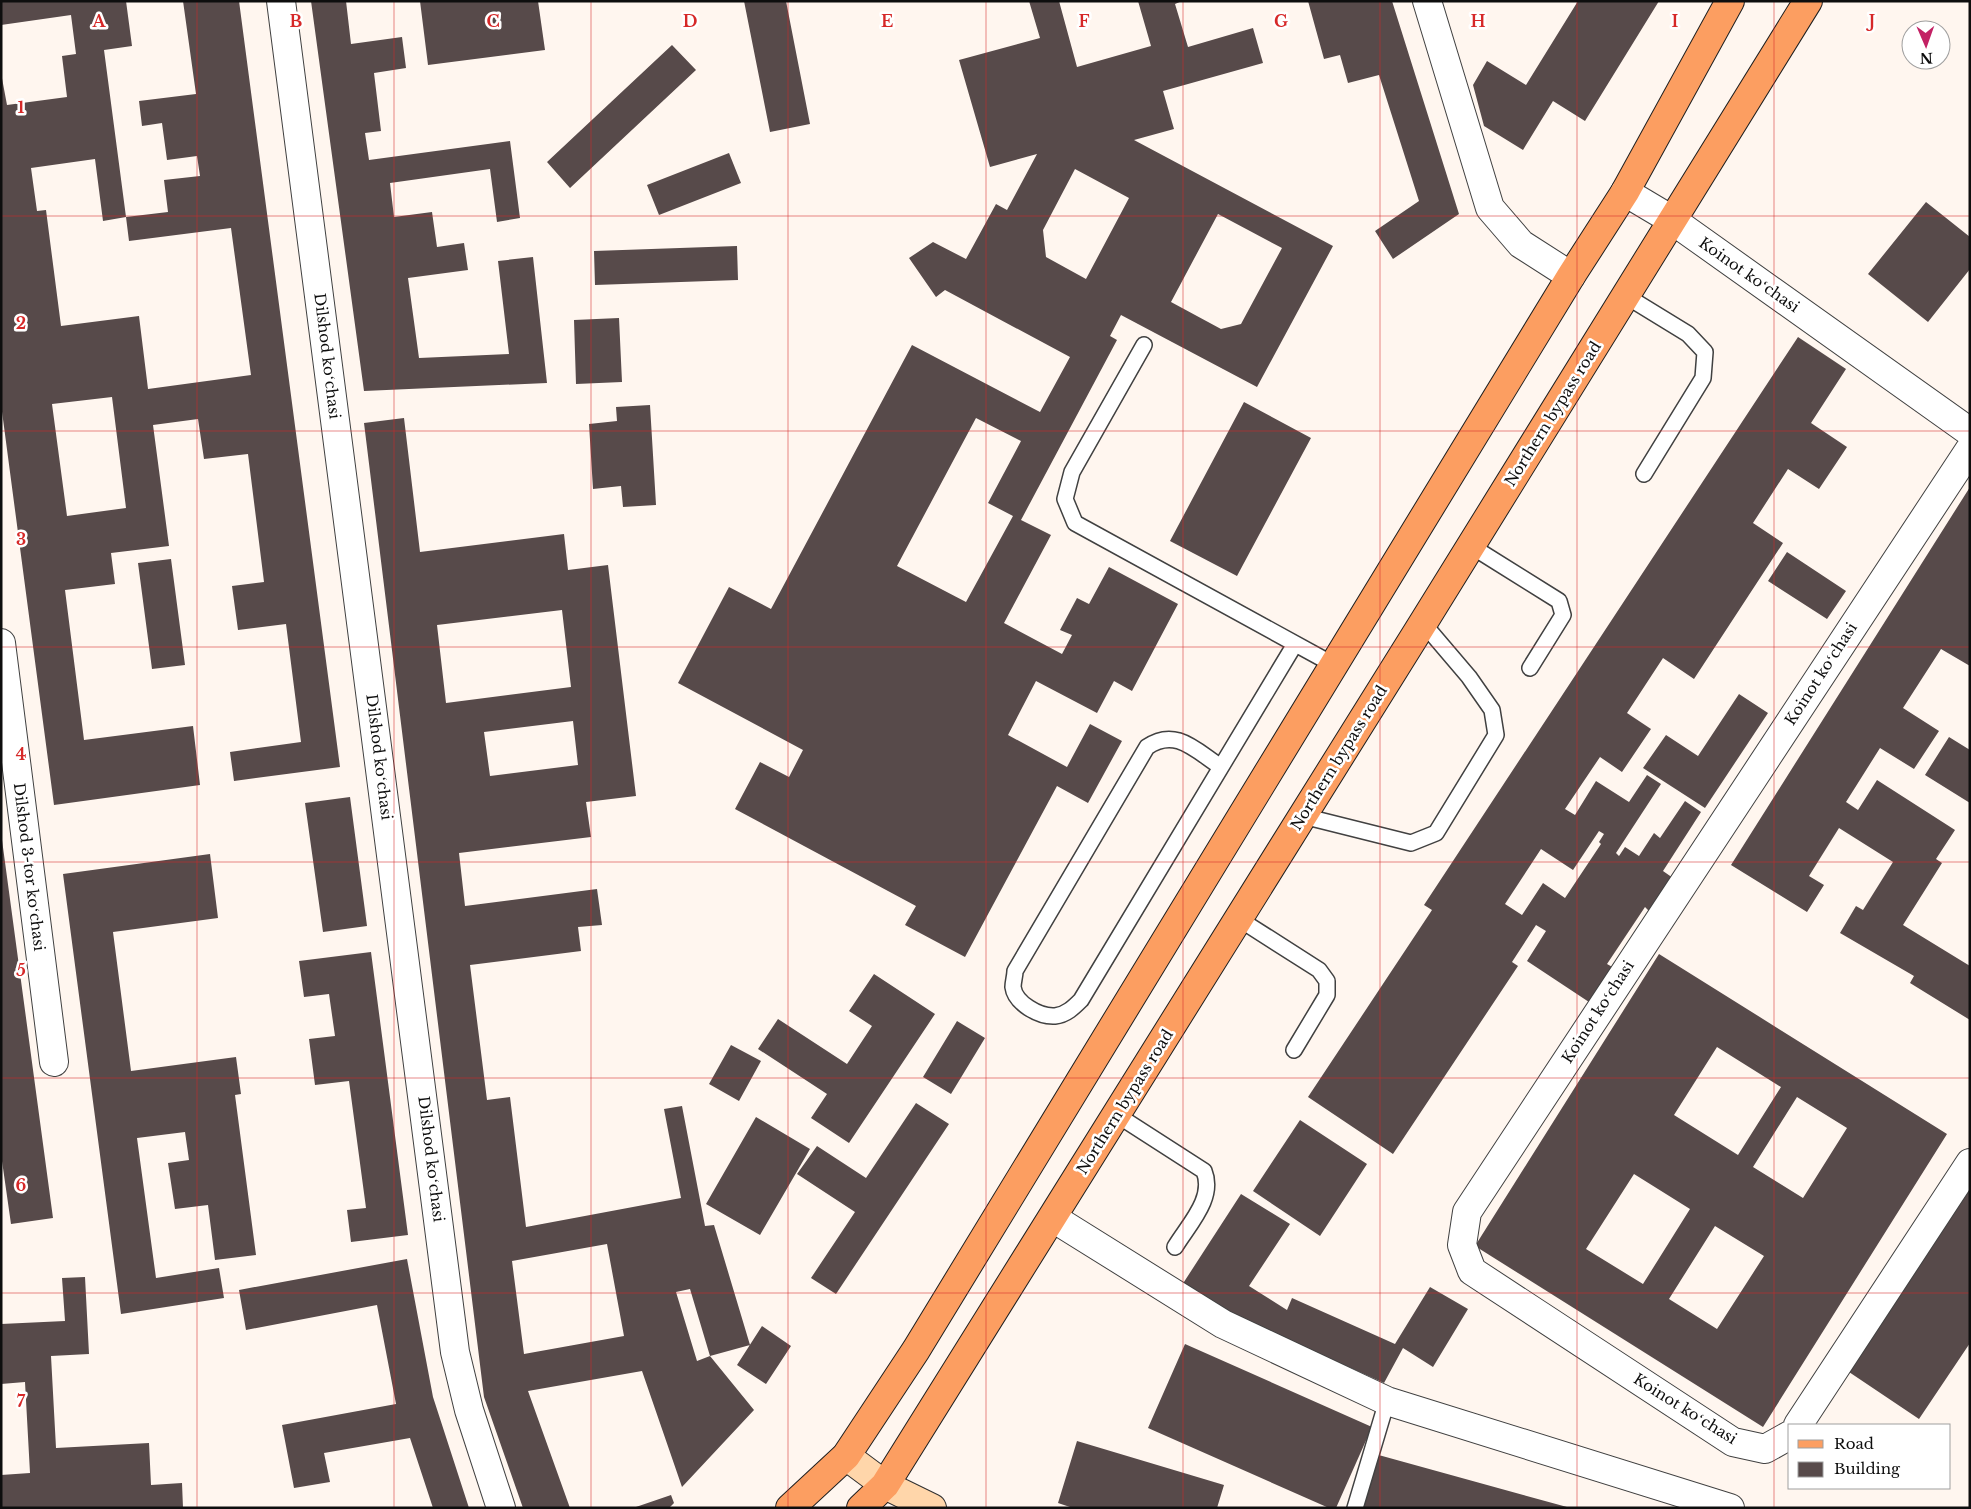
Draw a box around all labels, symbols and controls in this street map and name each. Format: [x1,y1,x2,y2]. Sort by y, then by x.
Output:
text: A [92,11,107,31]
text: B [290,11,303,31]
text: C [486,11,500,31]
text: D [683,11,697,31]
text: E [881,11,893,31]
text: F [1078,11,1090,31]
text: G [1274,11,1288,31]
text: H [1470,11,1486,31]
text: I [1672,11,1679,31]
text: J [1866,11,1875,31]
north arrow [1901,20,1951,70]
text: N [1920,49,1933,67]
text: 1 [18,97,25,117]
street label: Koinot koʻchasi [1695,233,1803,316]
street label: Dilshod koʻchasi [310,292,345,420]
text: 2 [16,313,26,333]
street label: Northern bypass road [1500,338,1605,490]
text: 3 [16,529,26,549]
street label: Koinot koʻchasi [1780,619,1861,729]
street label: Northern bypass road [1286,682,1391,834]
street label: Dilshod koʻchasi [362,693,397,821]
text: 4 [16,744,26,764]
street label: Dilshod 3-tor koʻchasi [10,782,49,952]
street label: Koinot koʻchasi [1557,957,1638,1067]
text: 5 [16,960,26,980]
street label: Northern bypass road [1072,1026,1177,1178]
street label: Dilshod koʻchasi [414,1095,449,1223]
text: 6 [16,1175,27,1195]
street label: Koinot koʻchasi [1630,1369,1741,1448]
text: 7 [17,1391,26,1411]
legend [1788,1424,1951,1489]
text: Road [1834,1434,1874,1453]
text: Building [1834,1459,1901,1478]

